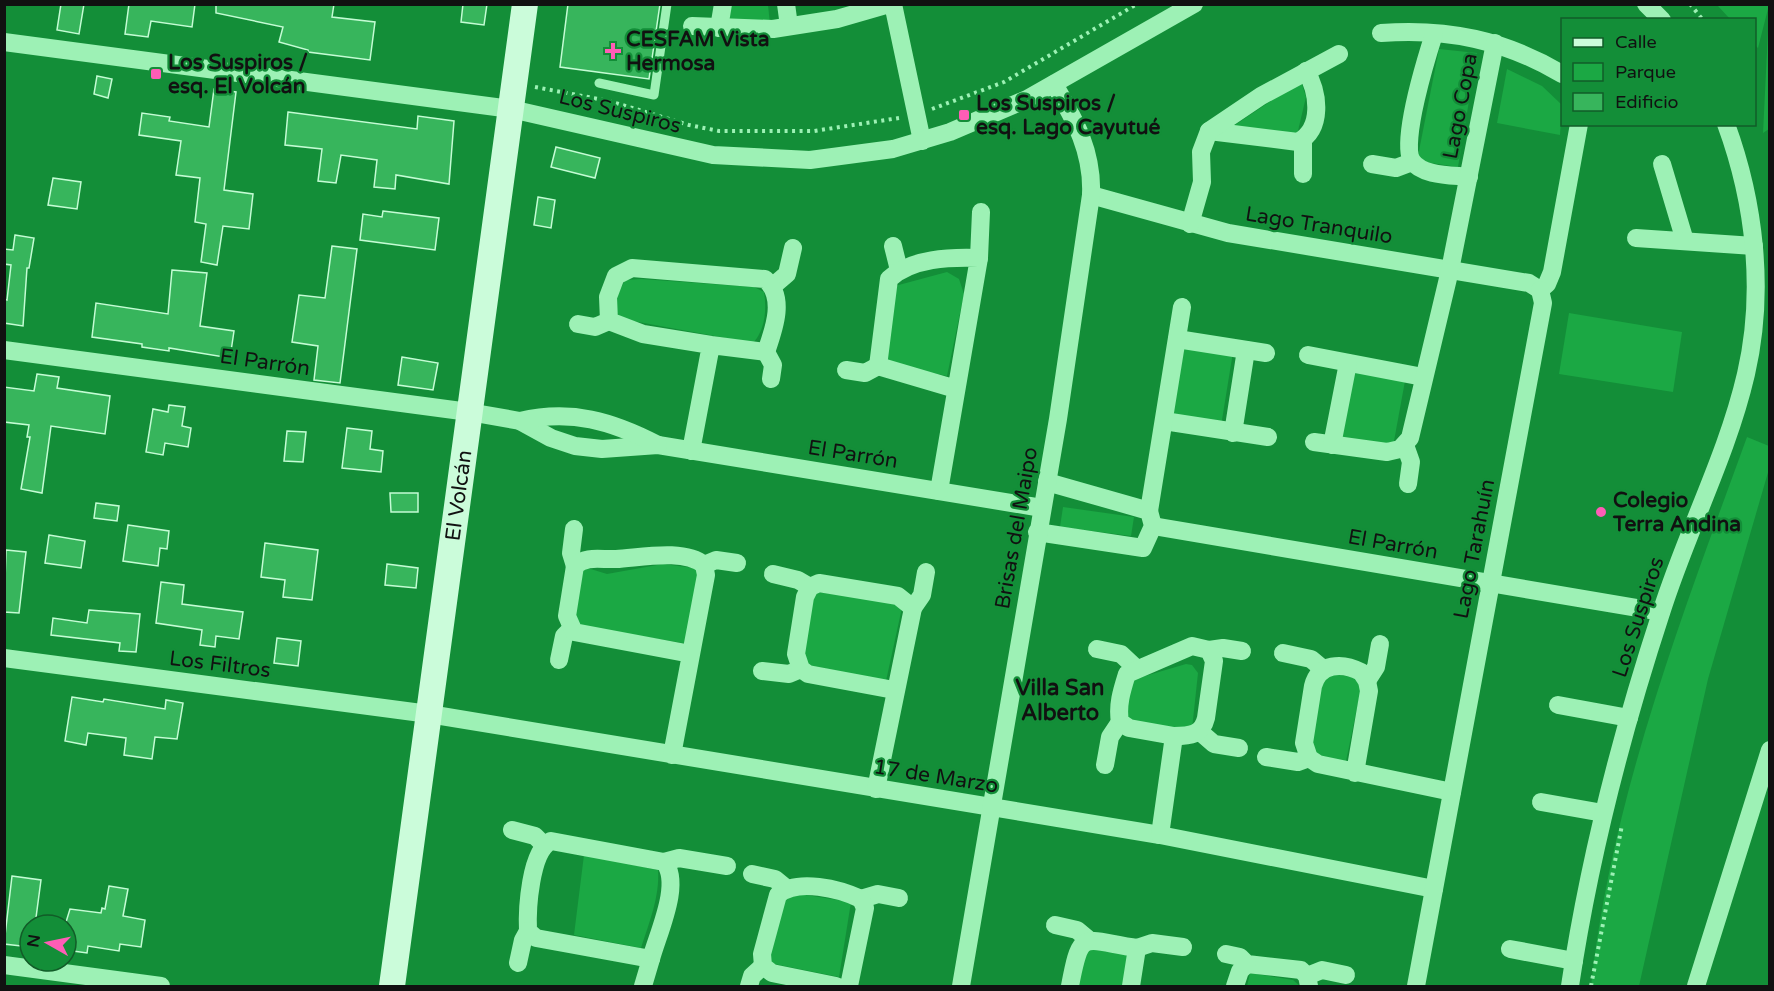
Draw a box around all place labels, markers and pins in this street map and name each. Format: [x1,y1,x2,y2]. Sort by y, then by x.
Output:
place label: CESFAM Vista Hermosa [626,27,769,76]
marker: CESFAM Vista Hermosa [604,42,622,60]
place label: Los Suspiros / esq. El Volcán [168,50,308,99]
marker: Los Suspiros / esq. El Volcán [149,67,163,81]
place label: Los Suspiros / esq. Lago Cayutué [976,91,1161,140]
marker: Los Suspiros / esq. Lago Cayutué [957,108,971,122]
place label: Colegio Terra Andina [1612,488,1741,537]
marker: Colegio Terra Andina [1594,505,1608,519]

